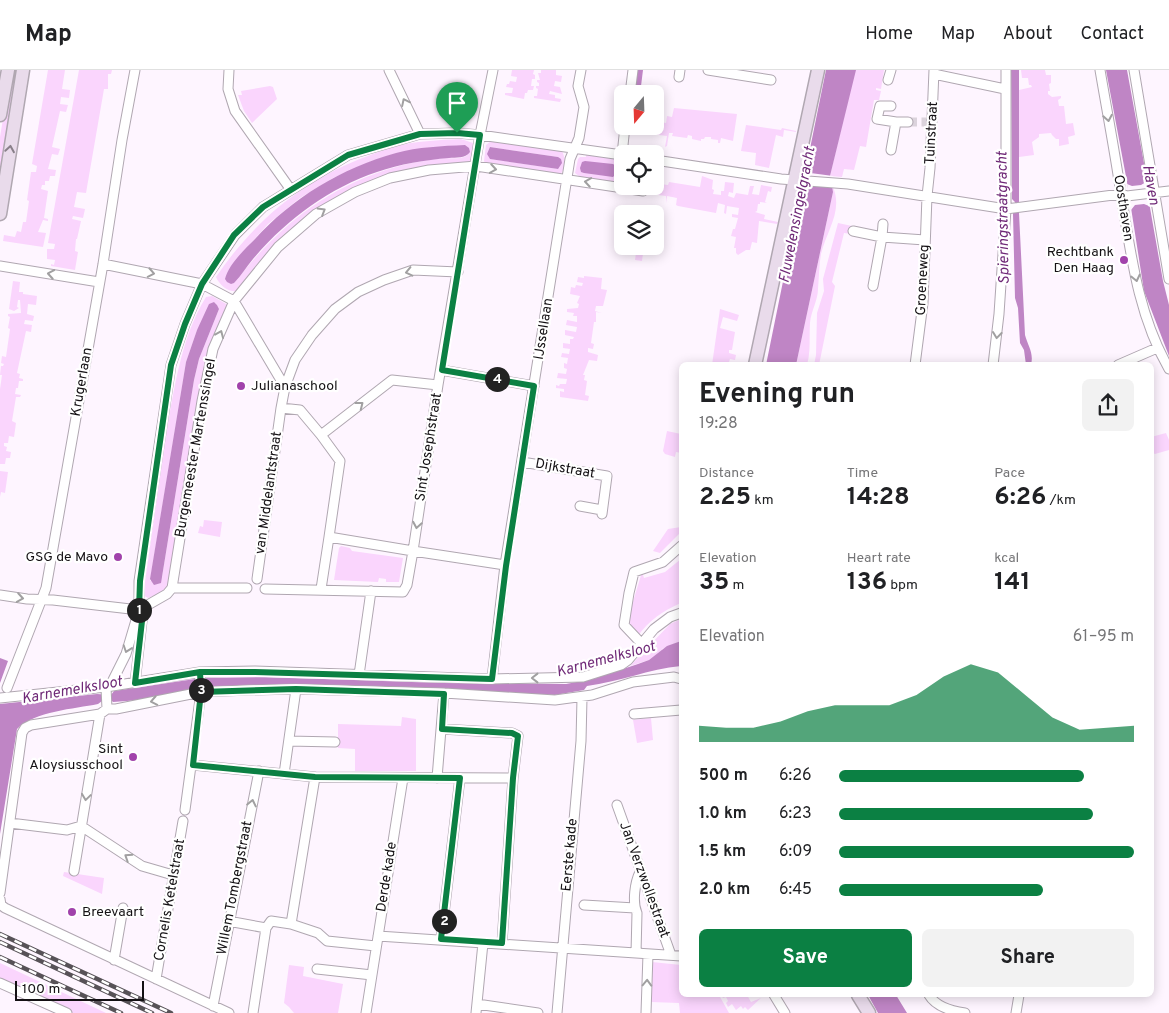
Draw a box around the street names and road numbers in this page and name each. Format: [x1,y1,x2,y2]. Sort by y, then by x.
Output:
street label: Tuinstraat [922,101,942,165]
street label: Oosthaven [1109,174,1137,242]
street label: Groeneweg [913,244,933,316]
street label: IJssellaan [531,297,557,361]
street label: Krugerlaan [68,346,96,418]
street label: Burgemeester Martenssingel [172,357,220,539]
street label: Sint Josephstraat [412,392,446,502]
street label: van Middelantstraat [252,430,286,556]
street label: Dijkstraat [534,455,596,483]
street label: Eerste kade [558,818,582,892]
street label: Willem Tombergstraat [214,819,256,957]
street label: Jan Verzwollestraat [615,820,673,940]
street label: Cornelis Ketelstraat [151,838,189,962]
street label: Derde kade [373,841,401,913]

